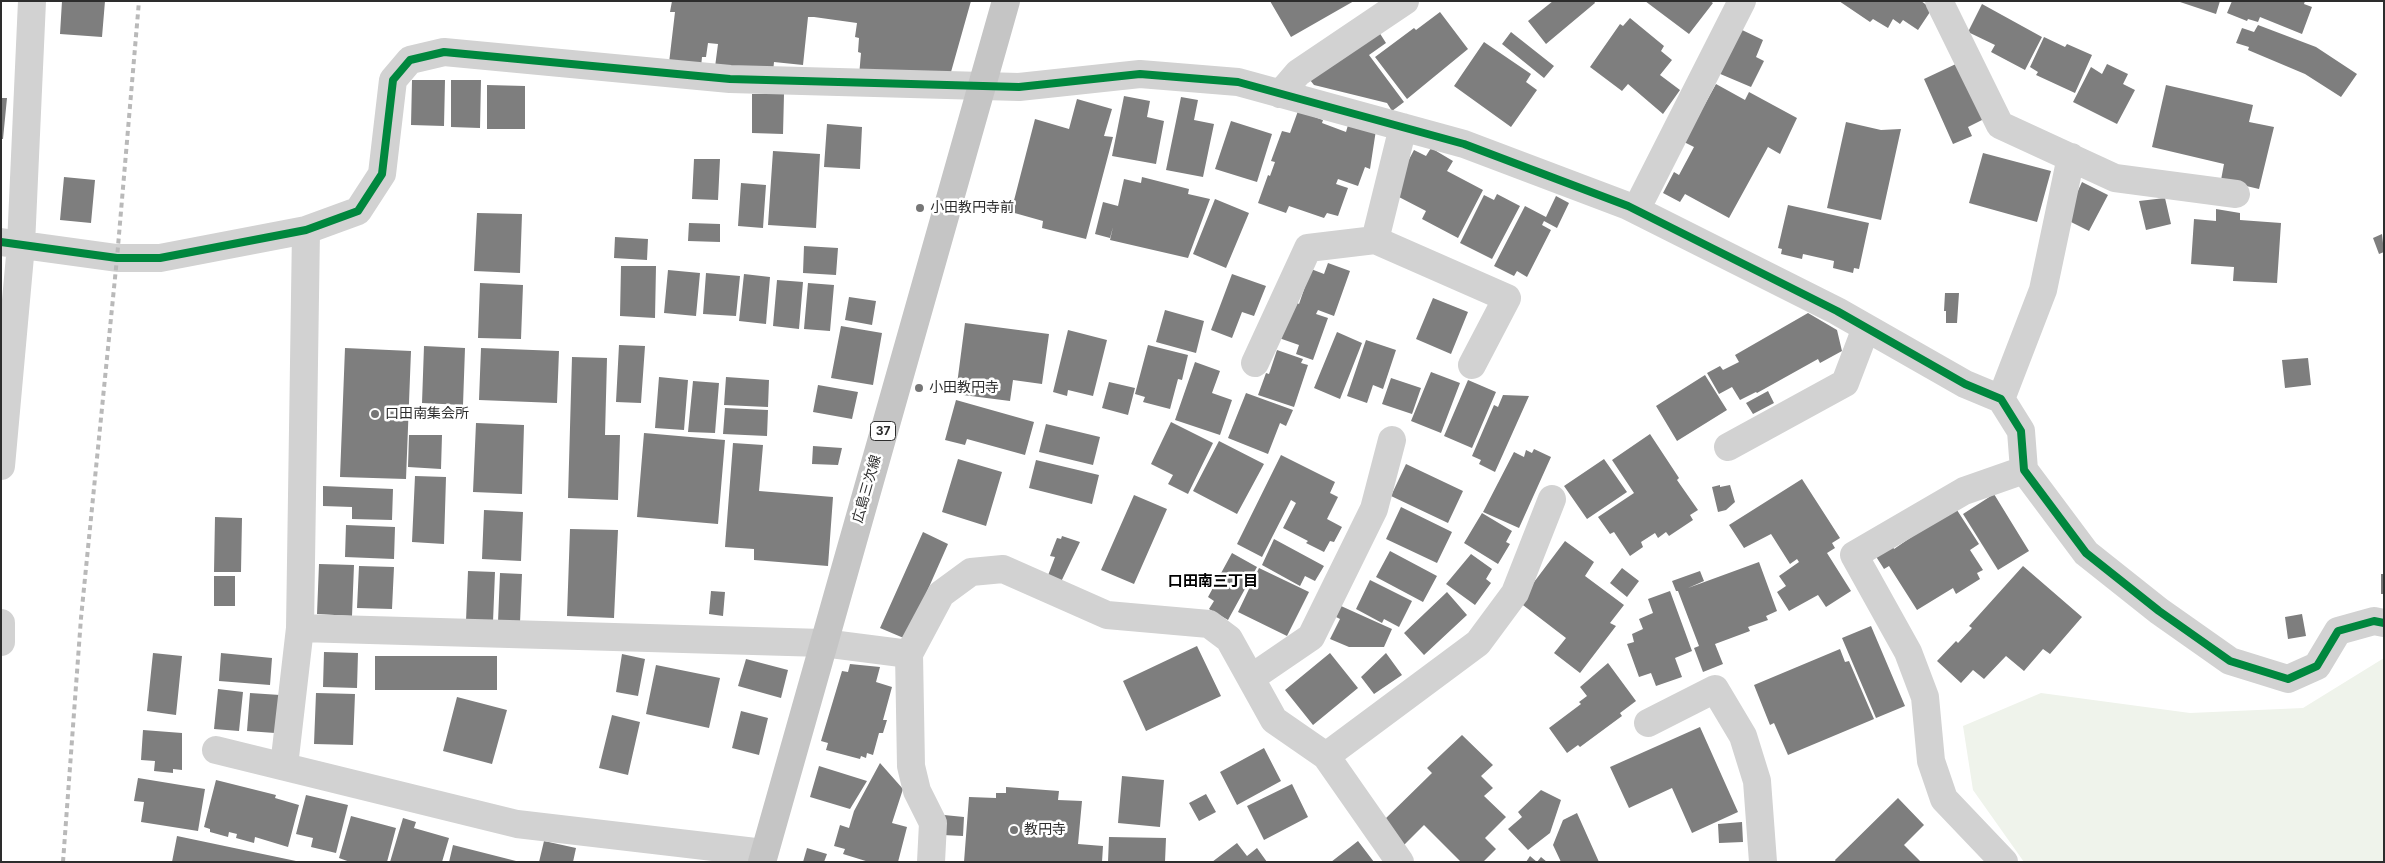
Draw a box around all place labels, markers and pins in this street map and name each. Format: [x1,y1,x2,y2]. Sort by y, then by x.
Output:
place label: 小田教円寺前 [930,200,1014,216]
marker: 小田教円寺前 [914,202,926,214]
place label: 小田教円寺 [929,380,999,396]
marker: 小田教円寺 [913,382,925,394]
place label: 口田南集会所 [385,406,469,422]
marker: 口田南集会所 [369,408,381,420]
place label: 教円寺 [1024,822,1066,838]
marker: 教円寺 [1008,824,1020,836]

